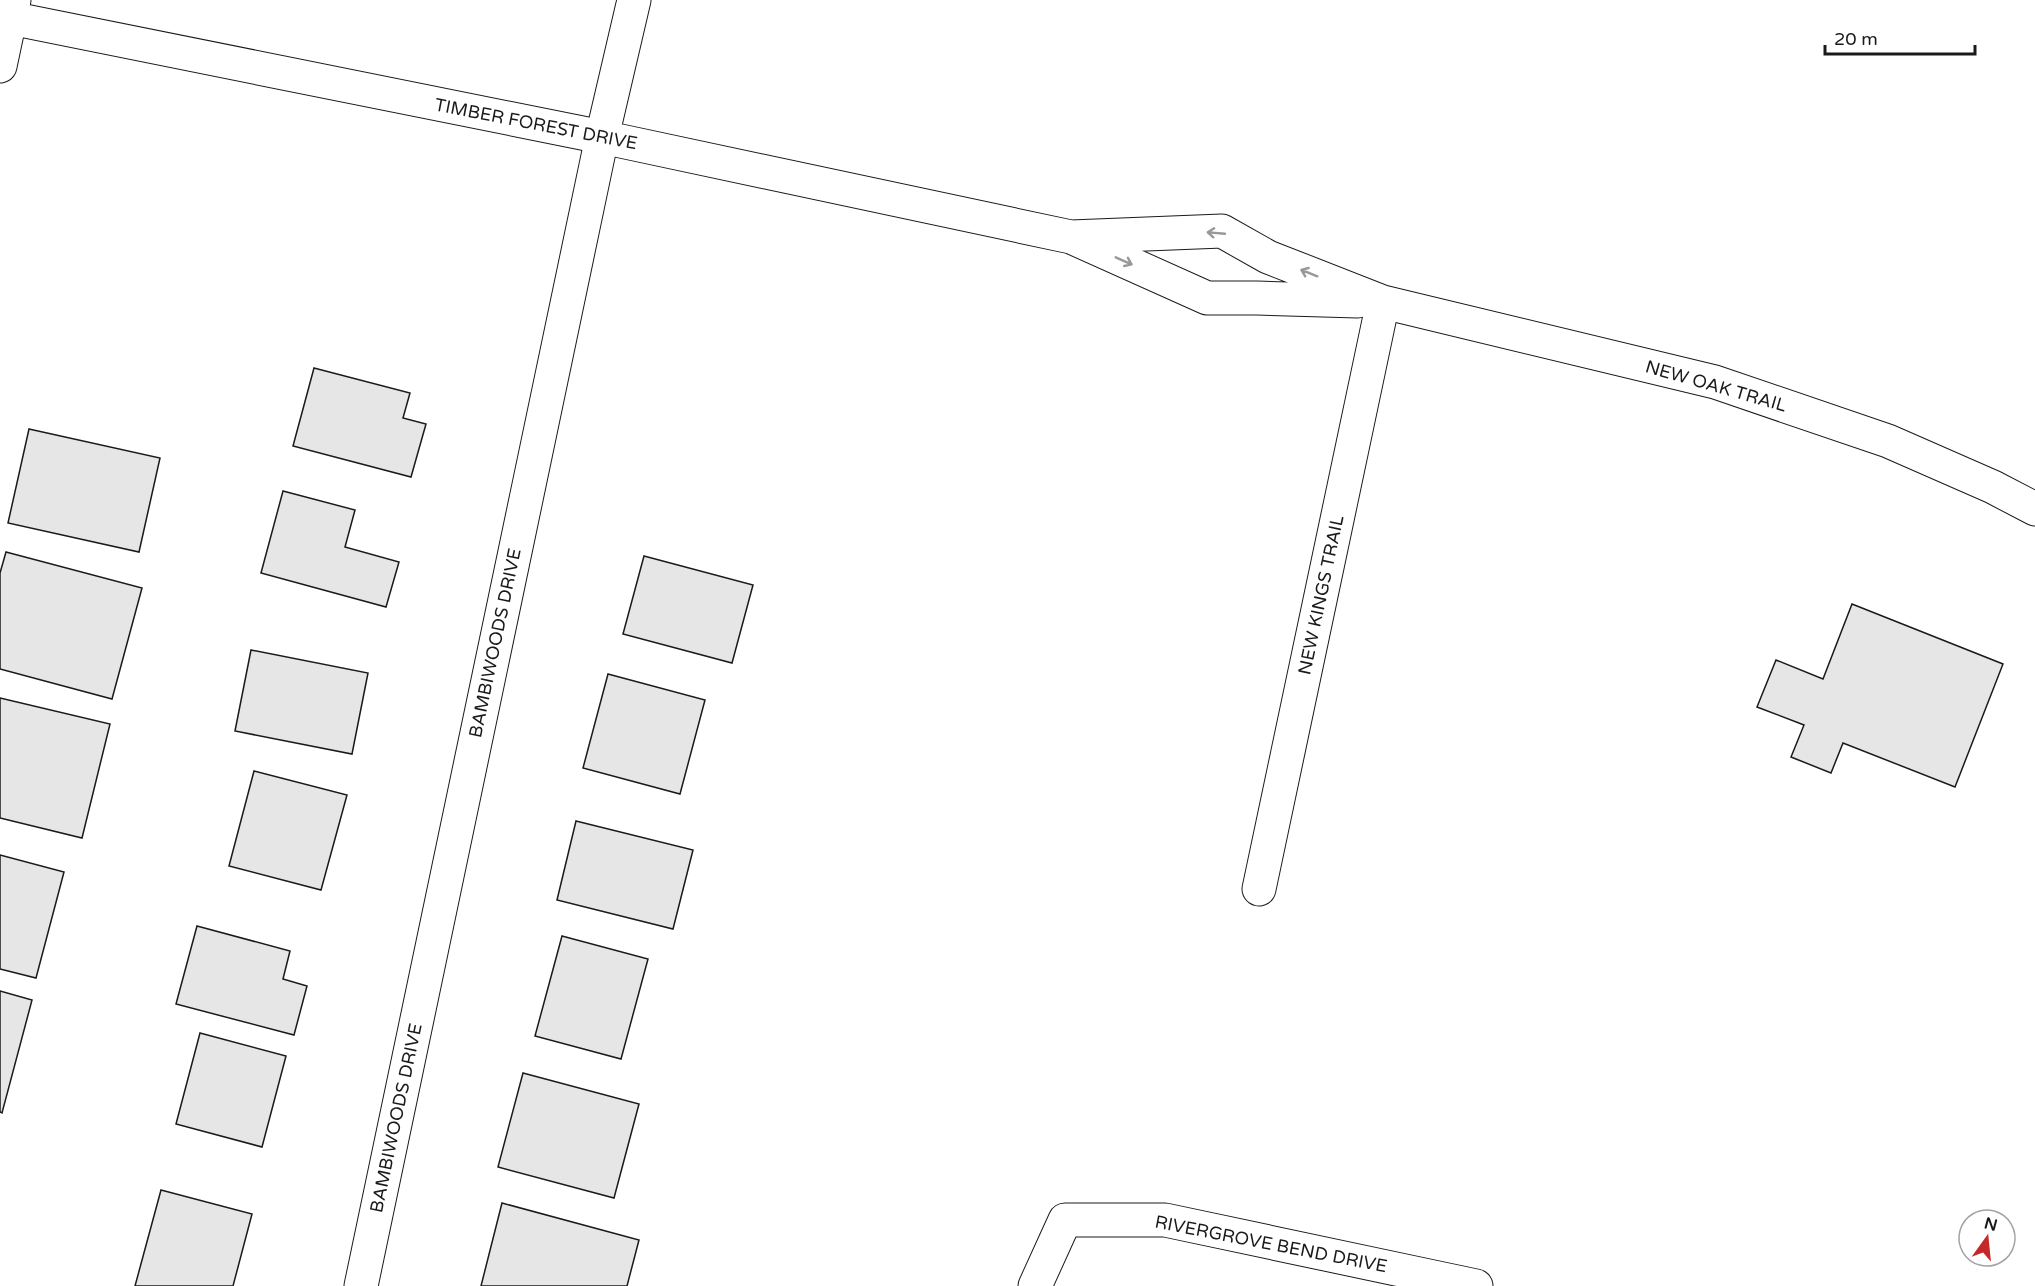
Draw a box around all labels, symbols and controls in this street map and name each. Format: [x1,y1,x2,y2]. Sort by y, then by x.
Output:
scale bar [1825,18,1975,56]
text: 20 m [1834,28,1878,50]
street label: TIMBER FOREST DRIVE [433,94,639,154]
one-way arrow [1207,227,1226,238]
one-way arrow [1115,256,1133,267]
one-way arrow [1301,267,1319,278]
street label: NEW OAK TRAIL [1643,355,1790,417]
street label: NEW KINGS TRAIL [1293,513,1349,677]
street label: BAMBIWOODS DRIVE [464,546,526,740]
street label: BAMBIWOODS DRIVE [365,1021,427,1215]
north arrow [1957,1208,2017,1268]
street label: RIVERGROVE BEND DRIVE [1153,1211,1389,1277]
text: N [1982,1213,1999,1236]

